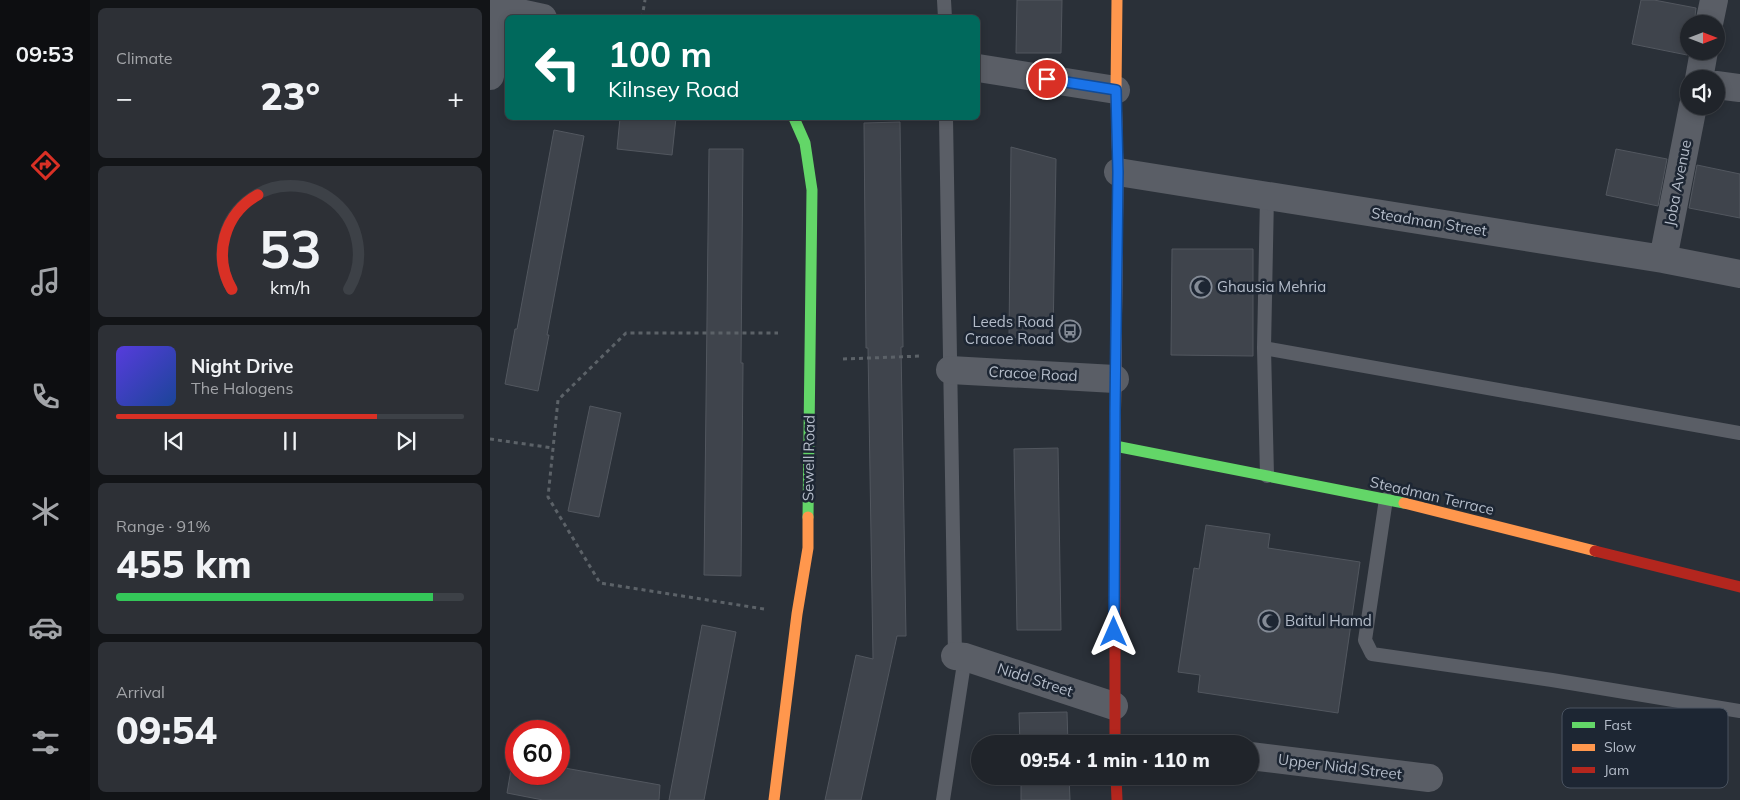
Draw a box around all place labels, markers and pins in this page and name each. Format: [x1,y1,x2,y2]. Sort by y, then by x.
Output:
pin [1026,58,1068,100]
mosque icon: Ghausia Mehria [1189,275,1213,299]
place label: Ghausia Mehria [1217,277,1326,296]
place label: Leeds Road Cracoe Road [965,312,1054,348]
bus stop icon: Leeds Road Cracoe Road [1058,319,1082,343]
mosque icon: Baitul Hamd [1257,609,1281,633]
place label: Baitul Hamd [1285,611,1372,630]

